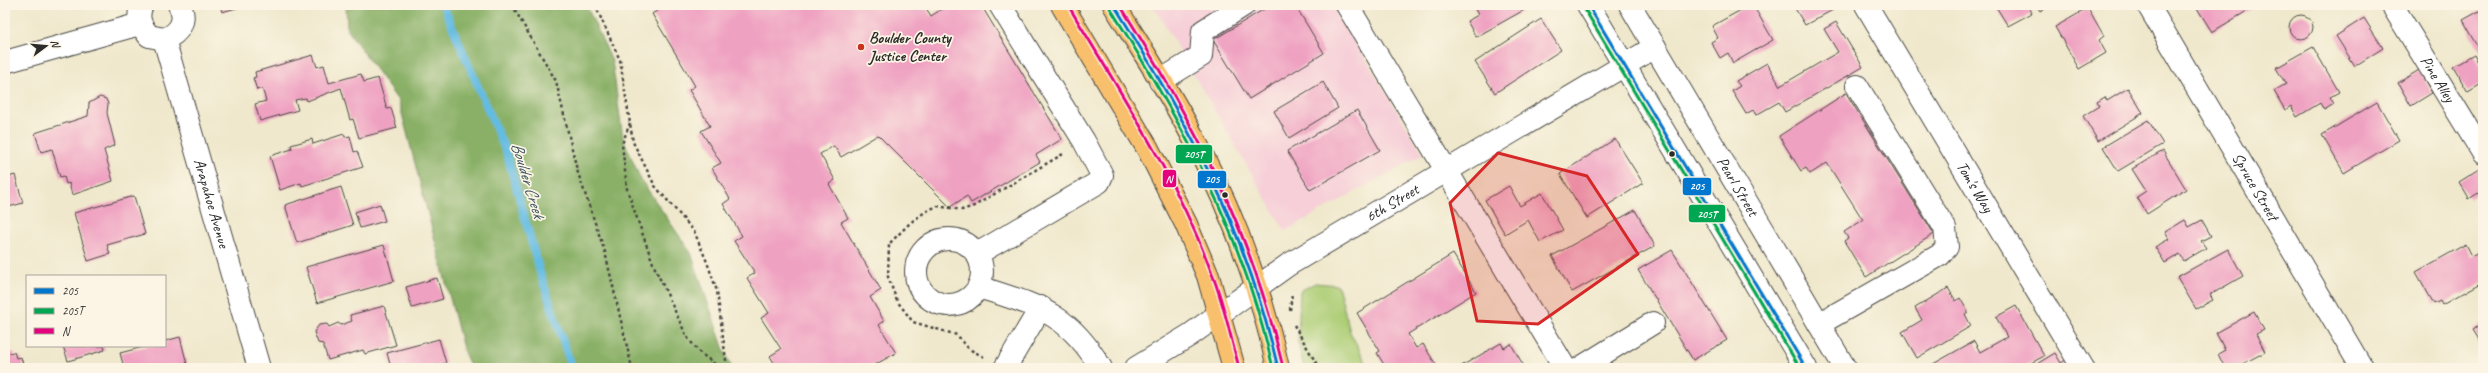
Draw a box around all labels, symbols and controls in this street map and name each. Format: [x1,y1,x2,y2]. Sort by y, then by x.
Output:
north arrow [26,26,66,66]
place label: Boulder County Justice Center [868,28,952,66]
text: N [48,38,64,51]
marker: Boulder County Justice Center [856,42,866,52]
street label: Pine Alley [2416,52,2460,107]
water label: Boulder Creek [507,140,550,223]
line badge: 205T [1175,144,1213,164]
text: 205T [1184,147,1207,161]
unlabelled marker [1667,149,1677,159]
street label: Spruce Street [2227,149,2284,227]
street label: Pearl Street [1712,153,1764,221]
street label: Arapahoe Avenue [189,156,234,252]
street label: Tom's Way [1952,158,1998,217]
line badge: N [1162,169,1177,188]
line badge: 205 [1197,170,1227,189]
text: N [1166,172,1175,186]
text: 205 [1205,172,1221,186]
line badge: 205 [1682,177,1712,196]
street label: 6th Street [1362,179,1424,227]
text: 205 [1690,179,1706,193]
unlabelled marker [1220,190,1230,200]
line badge: 205T [1688,204,1726,223]
text: 205T [1697,207,1720,221]
legend [26,275,166,347]
text: 205 [62,283,79,299]
text: 205T [62,303,86,319]
text: N [62,323,71,339]

